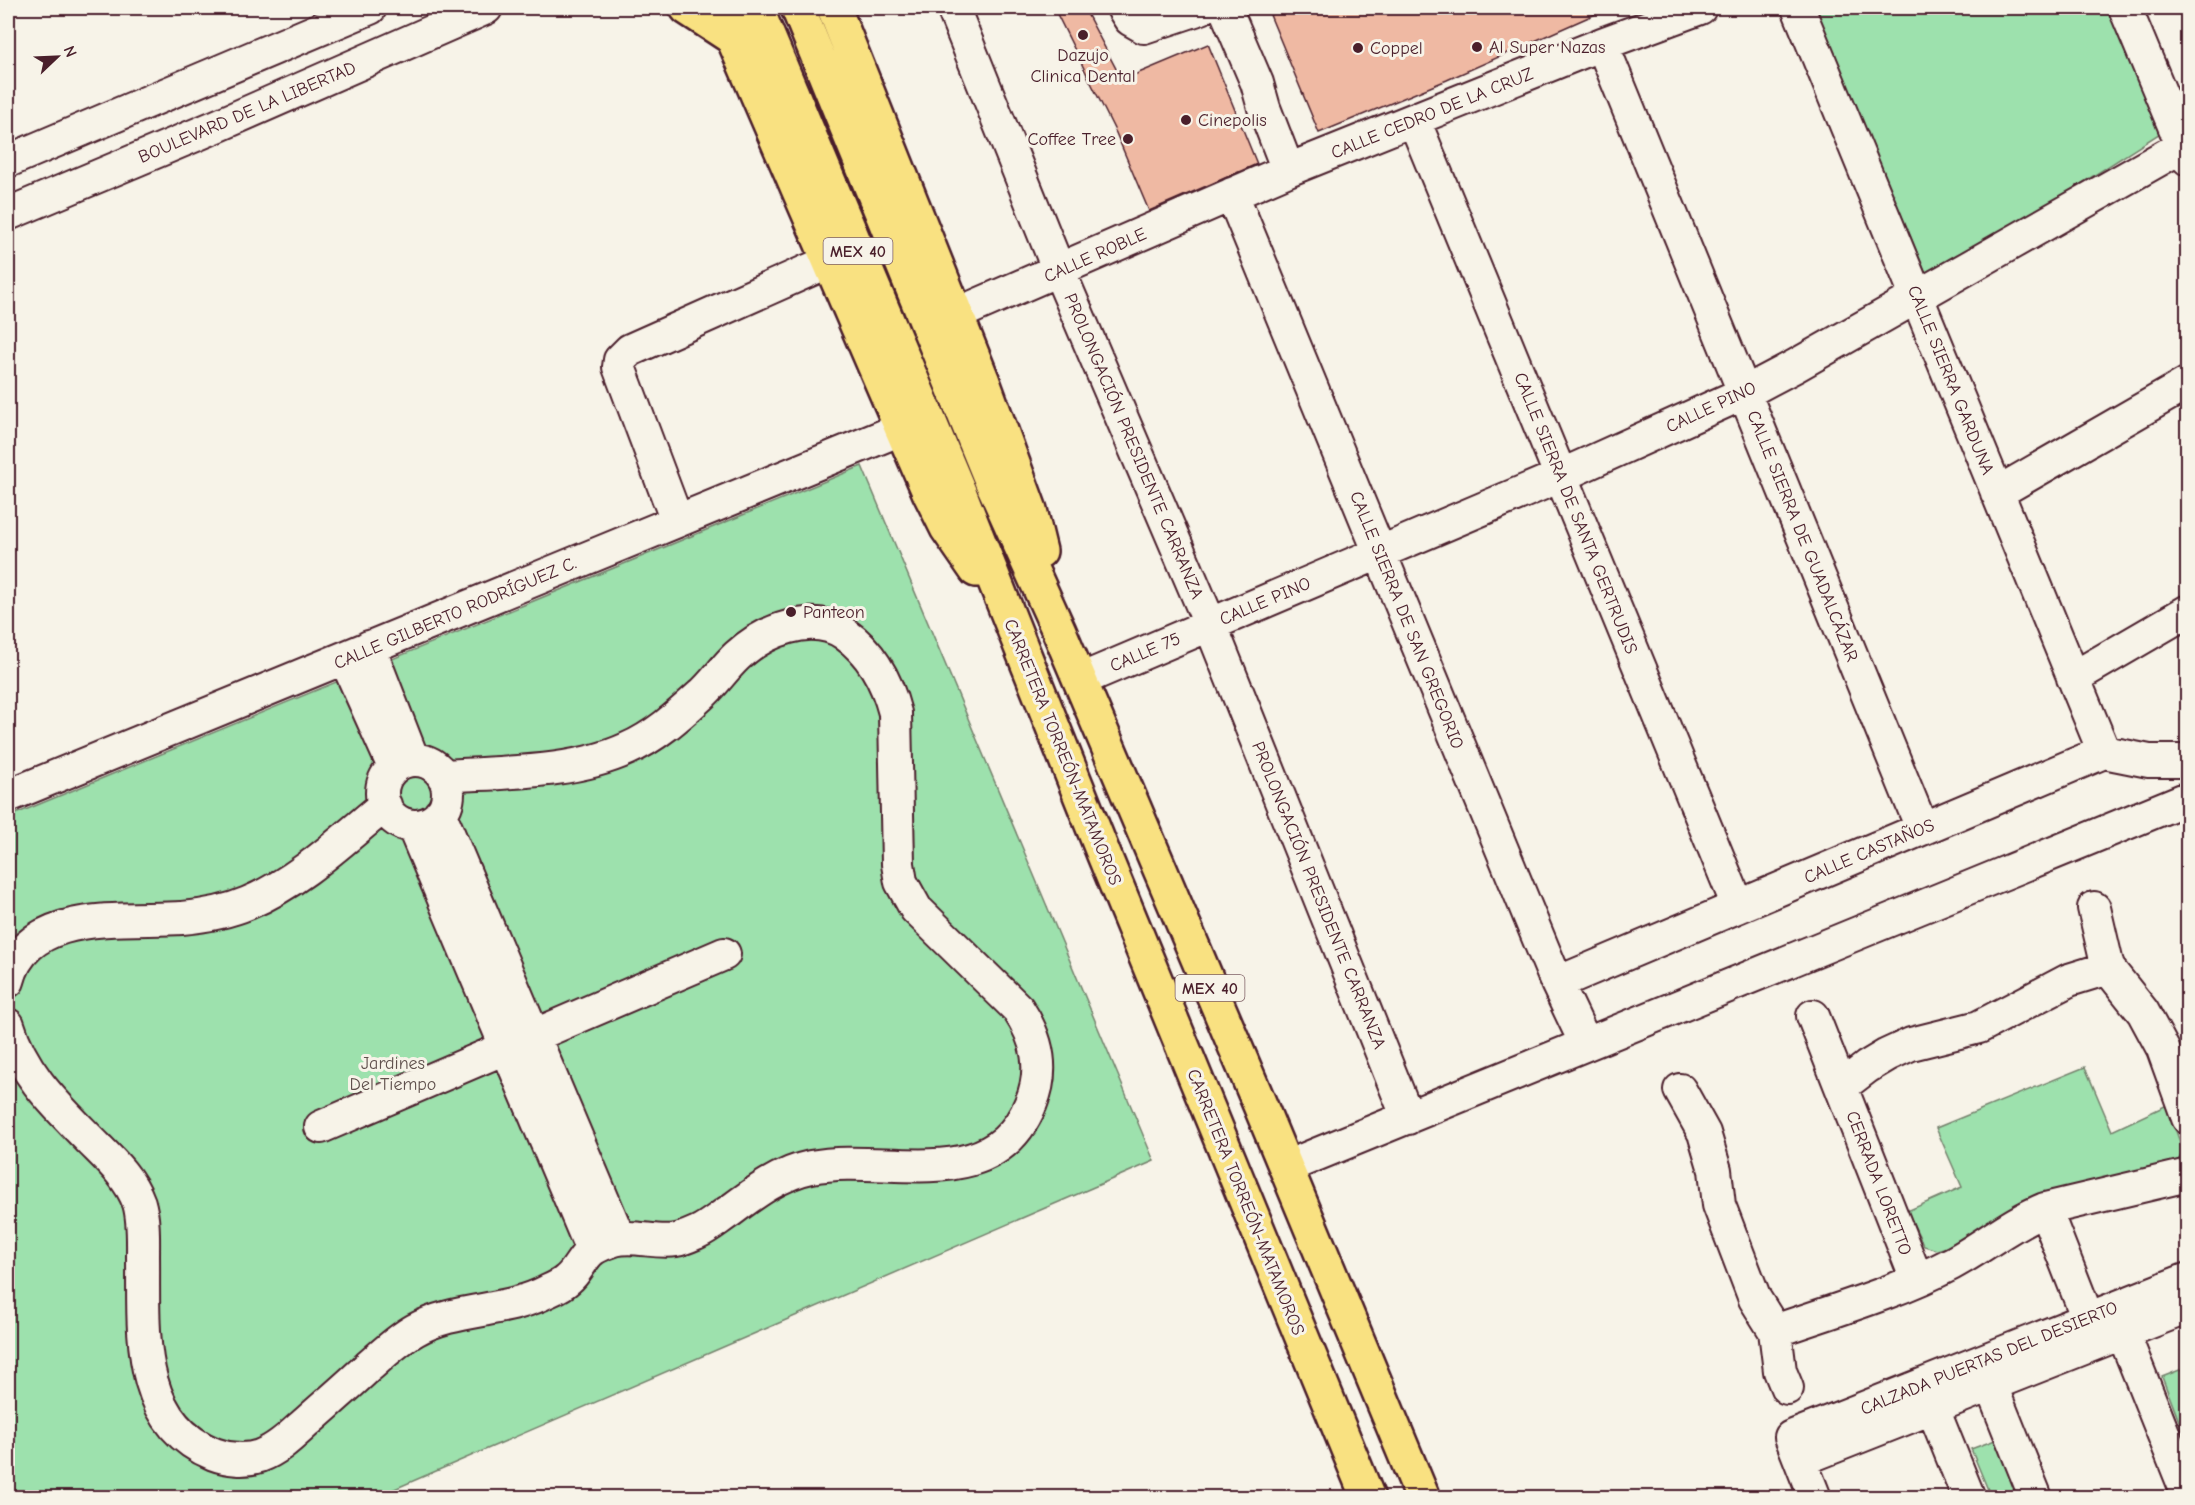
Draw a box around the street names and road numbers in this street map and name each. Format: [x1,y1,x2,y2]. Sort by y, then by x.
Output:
street label: BOULEVARD DE LA LIBERTAD [135,57,359,168]
street label: CALLE CEDRO DE LA CRUZ [1328,63,1537,164]
street label: CALLE ROBLE [1041,223,1150,287]
road number: MEX 40 [824,238,892,264]
street label: CALLE SIERRA GARDUNA [1903,282,1998,478]
street label: PROLONGACIÓN PRESIDENTE CARRANZA [1059,290,1209,602]
street label: CALLE SIERRA DE SANTA GERTRUDIS [1509,369,1642,657]
street label: CALLE PINO [1663,377,1760,437]
street label: CALLE SIERRA DE GUADALCÁZAR [1742,407,1864,665]
street label: CALLE SIERRA DE SAN GREGORIO [1345,488,1468,752]
street label: CALLE GILBERTO RODRÍGUEZ C. [330,552,580,674]
street label: CALLE PINO [1216,573,1314,630]
street label: CARRETERA TORREÓN-MATAMOROS [999,616,1127,888]
street label: CALLE 75 [1107,628,1184,677]
street label: PROLONGACIÓN PRESIDENTE CARRANZA [1247,738,1391,1052]
street label: CALLE CASTAÑOS [1801,815,1938,888]
road number: MEX 40 [1176,975,1244,1001]
street label: CARRETERA TORREÓN-MATAMOROS [1182,1066,1310,1338]
street label: CERRADA LORETTO [1841,1108,1916,1258]
street label: CALZADA PUERTAS DEL DESIERTO [1858,1297,2121,1420]

